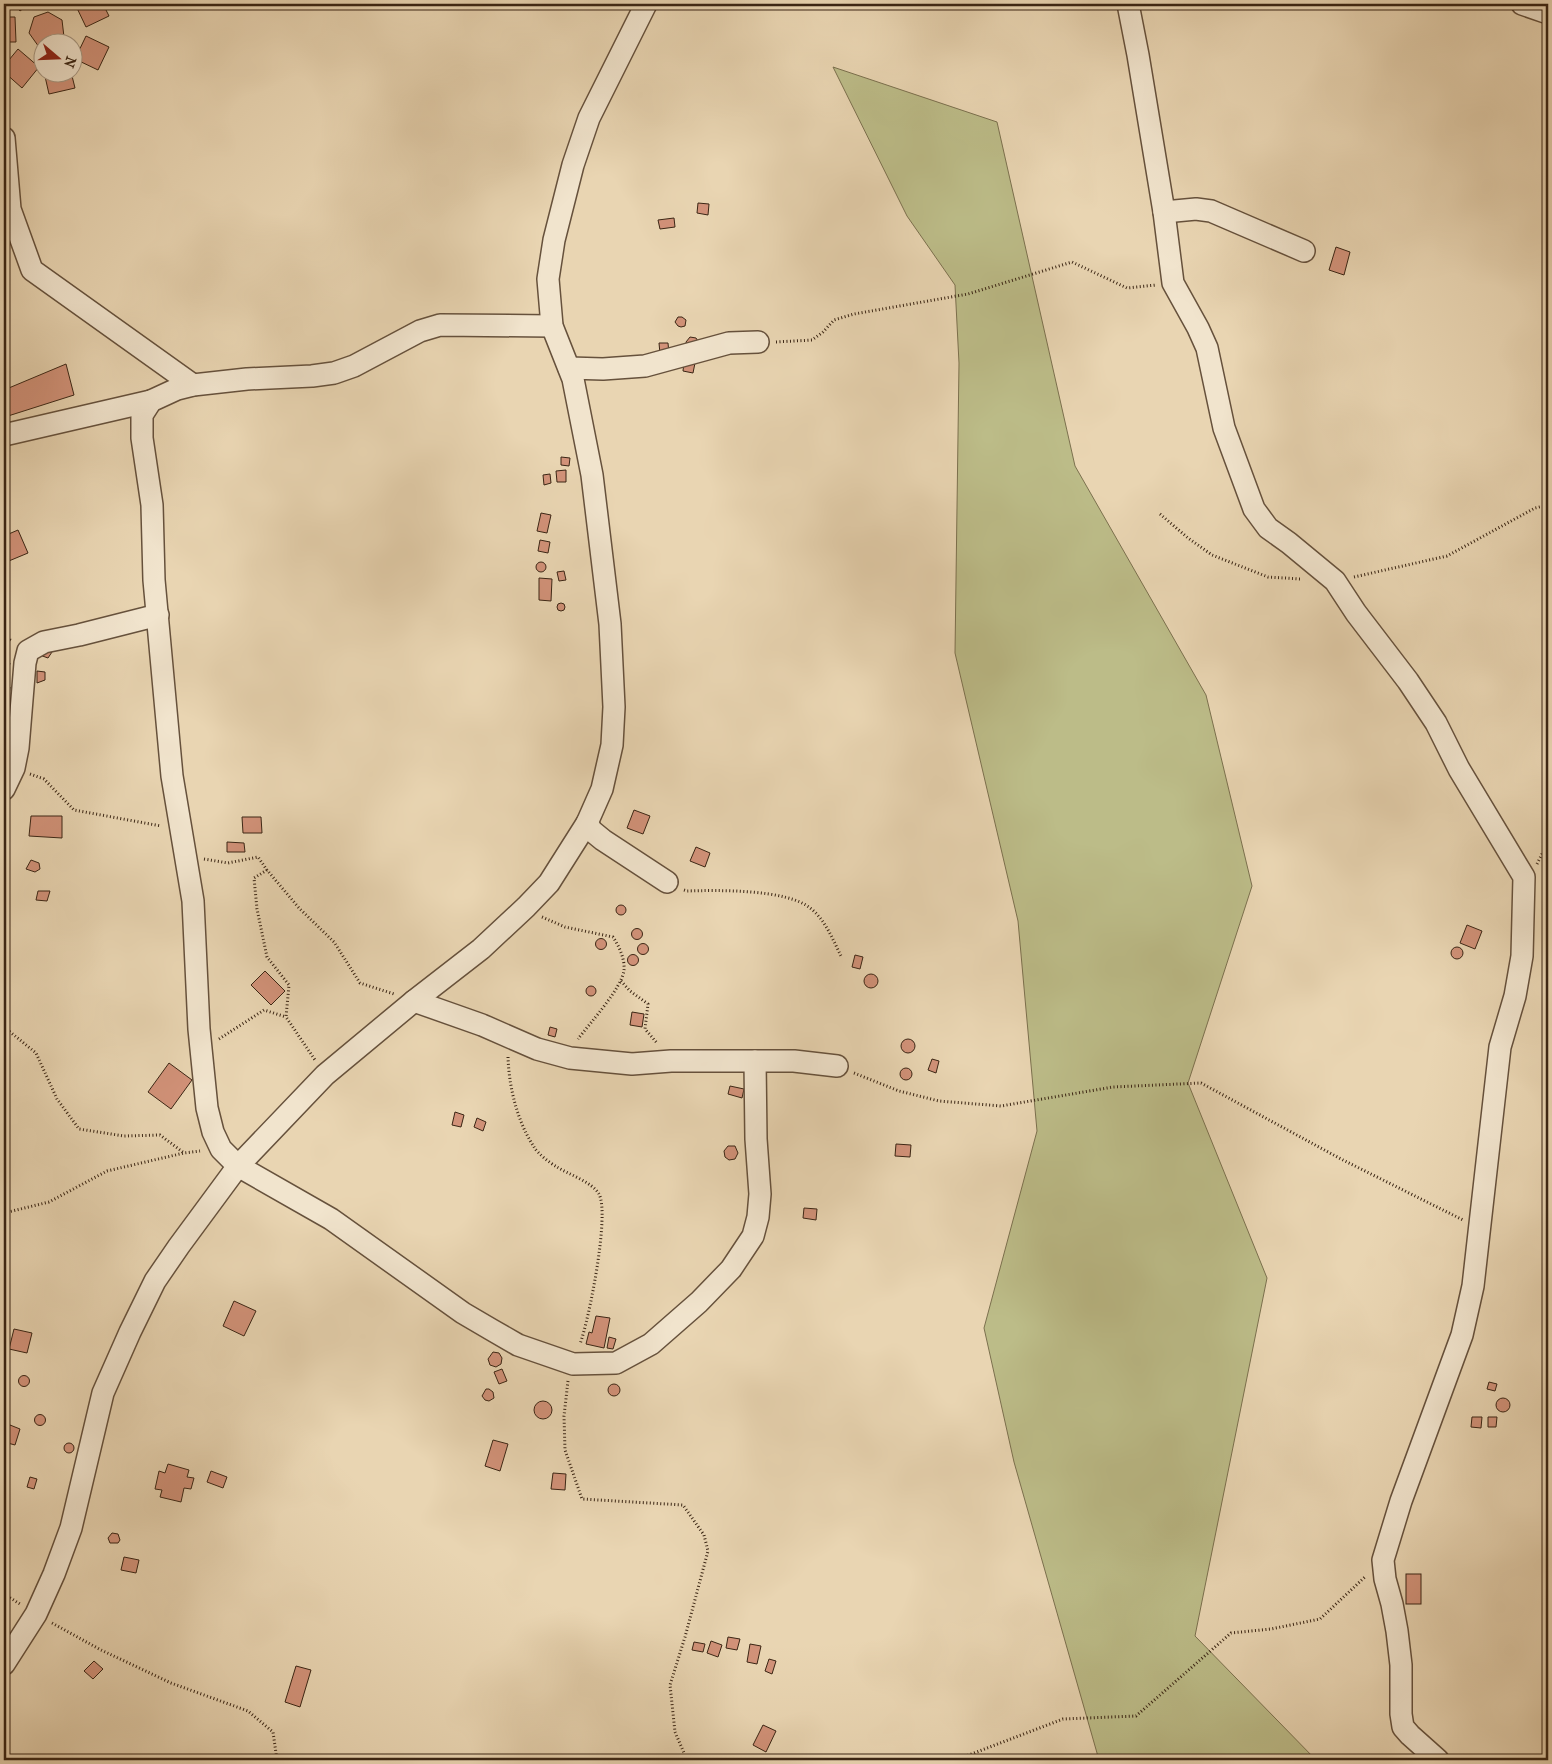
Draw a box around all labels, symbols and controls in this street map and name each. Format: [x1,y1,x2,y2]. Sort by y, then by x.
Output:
north arrow [32,32,82,82]
text: N [60,54,80,70]

